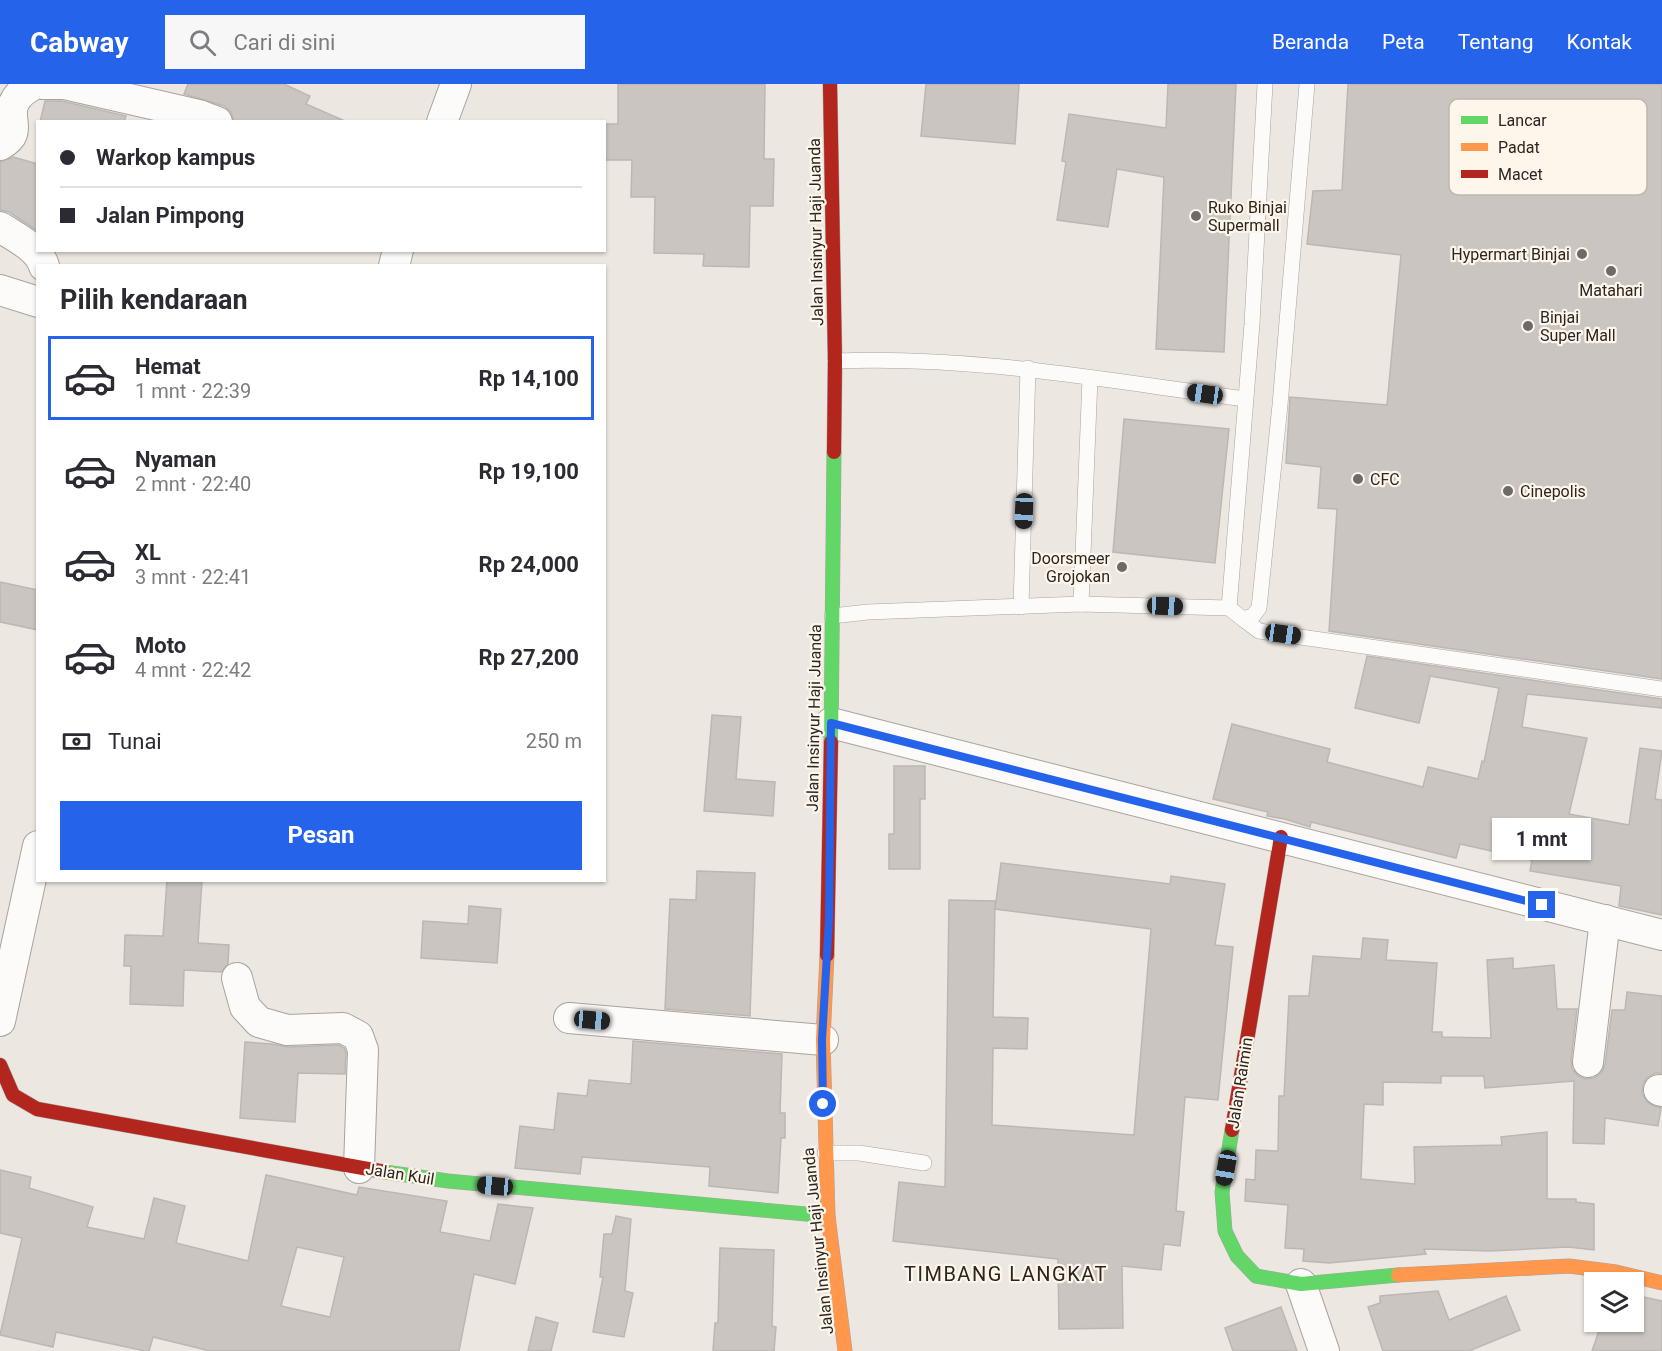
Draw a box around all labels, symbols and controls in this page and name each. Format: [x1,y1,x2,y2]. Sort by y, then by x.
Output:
search box [165,15,585,69]
text: Cabway [30,26,129,59]
icon: search [186,26,219,59]
text: Cari di sini [234,30,335,55]
text: Beranda [1272,30,1349,54]
text: Peta [1382,30,1425,54]
text: Tentang [1458,30,1534,54]
text: Kontak [1567,30,1632,54]
legend [1449,99,1647,195]
text: Lancar [1498,111,1547,130]
street label: Jalan Insinyur Haji Juanda [805,138,827,326]
text: Padat [1498,138,1540,157]
text: Warkop kampus [96,145,255,170]
text: Macet [1498,165,1543,184]
place label: Ruko Binjai Supermall [1208,198,1287,235]
text: Jalan Pimpong [96,203,244,228]
marker: Ruko Binjai Supermall [1189,209,1203,223]
place label: Hypermart Binjai [1451,245,1570,264]
marker: Hypermart Binjai [1575,247,1589,261]
marker: Matahari [1604,264,1618,278]
place label: Matahari [1579,281,1643,300]
text: Pilih kendaraan [60,284,248,316]
place label: Binjai Super Mall [1540,308,1616,345]
marker: Binjai Super Mall [1521,319,1535,333]
icon: car [63,351,117,405]
text: Hemat [135,354,201,379]
text: Rp 14,100 [479,366,579,391]
text: 1 mnt · 22:39 [135,379,251,403]
car [1186,383,1224,405]
icon: car [63,444,117,498]
text: Nyaman [135,447,216,472]
text: Rp 19,100 [479,459,579,484]
place label: CFC [1370,470,1400,489]
text: 2 mnt · 22:40 [135,472,251,496]
marker: CFC [1351,472,1365,486]
place label: Cinepolis [1520,482,1586,501]
marker: Cinepolis [1501,484,1515,498]
car [1014,493,1034,529]
icon: car [63,537,117,591]
text: XL [135,540,161,565]
place label: Doorsmeer Grojokan [1031,549,1111,586]
text: Rp 24,000 [479,552,579,577]
marker: Doorsmeer Grojokan [1115,560,1129,574]
text: 3 mnt · 22:41 [135,565,251,589]
car [1147,596,1183,616]
car [1264,623,1302,645]
street label: Jalan Insinyur Haji Juanda [803,624,825,812]
icon: car [63,630,117,684]
text: Moto [135,633,186,658]
text: Rp 27,200 [479,645,579,670]
text: 4 mnt · 22:42 [135,658,251,682]
icon: cash [60,725,93,758]
text: Tunai [108,729,162,754]
text: 250 m [526,729,582,753]
button: Pesan [60,801,582,870]
callout: 1 mnt [1492,818,1592,860]
text: 1 mnt [1516,827,1567,851]
route end [1528,891,1555,918]
car [573,1009,611,1031]
street label: Jalan Raimin [1223,1036,1257,1130]
route start [809,1090,836,1117]
street label: Jalan Insinyur Haji Juanda [799,1147,837,1335]
car [1214,1149,1238,1187]
street label: Jalan Kuil [364,1159,436,1189]
car [476,1175,514,1197]
district label: TIMBANG LANGKAT [904,1262,1108,1286]
map controls [1584,1272,1644,1332]
button: layers [1584,1272,1644,1332]

